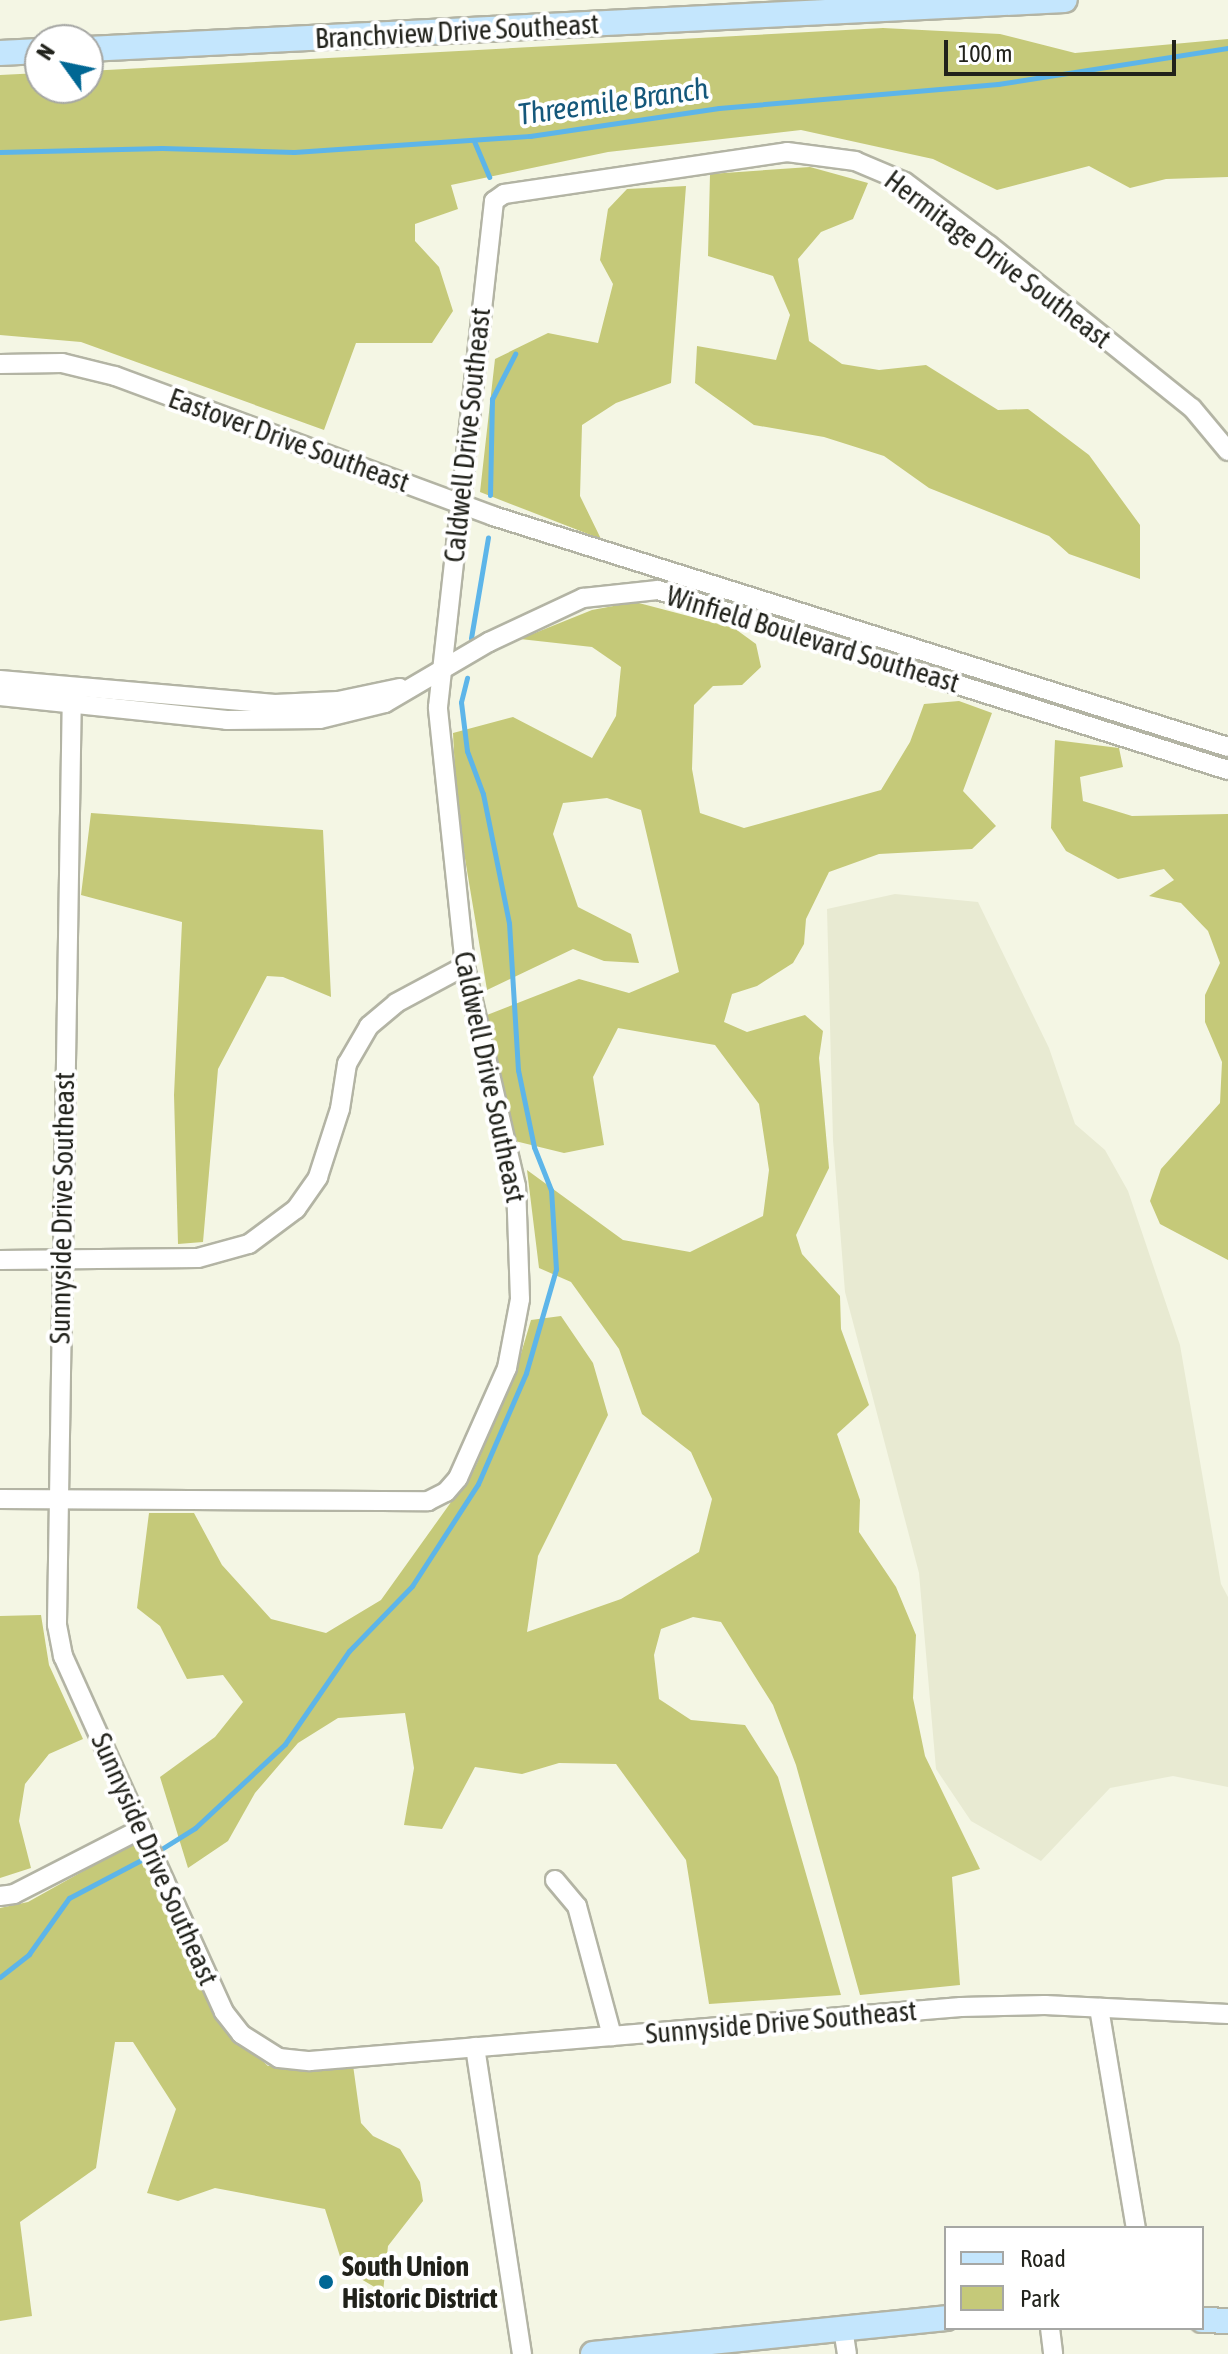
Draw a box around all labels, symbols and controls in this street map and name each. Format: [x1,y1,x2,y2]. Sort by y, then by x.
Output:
street label: Branchview Drive Southeast [314,7,600,55]
north arrow [24,24,104,104]
scale bar [948,24,1180,74]
text: N [31,39,60,65]
text: 100 m [958,40,1012,67]
water label: Threemile Branch [516,70,710,132]
street label: Hermitage Drive Southeast [878,163,1118,355]
street label: Caldwell Drive Southeast [437,306,497,564]
street label: Eastover Drive Southeast [164,381,414,499]
street label: Winfield Boulevard Southeast [663,578,963,700]
street label: Caldwell Drive Southeast [447,948,533,1206]
street label: Sunnyside Drive Southeast [43,1072,81,1344]
street label: Sunnyside Drive Southeast [84,1728,226,1990]
street label: Sunnyside Drive Southeast [644,1993,918,2051]
legend [944,2226,1204,2330]
text: Road [1020,2245,1066,2272]
place label: South Union Historic District [342,2249,498,2315]
marker: South Union Historic District [317,2273,335,2291]
text: Park [1020,2285,1060,2312]

